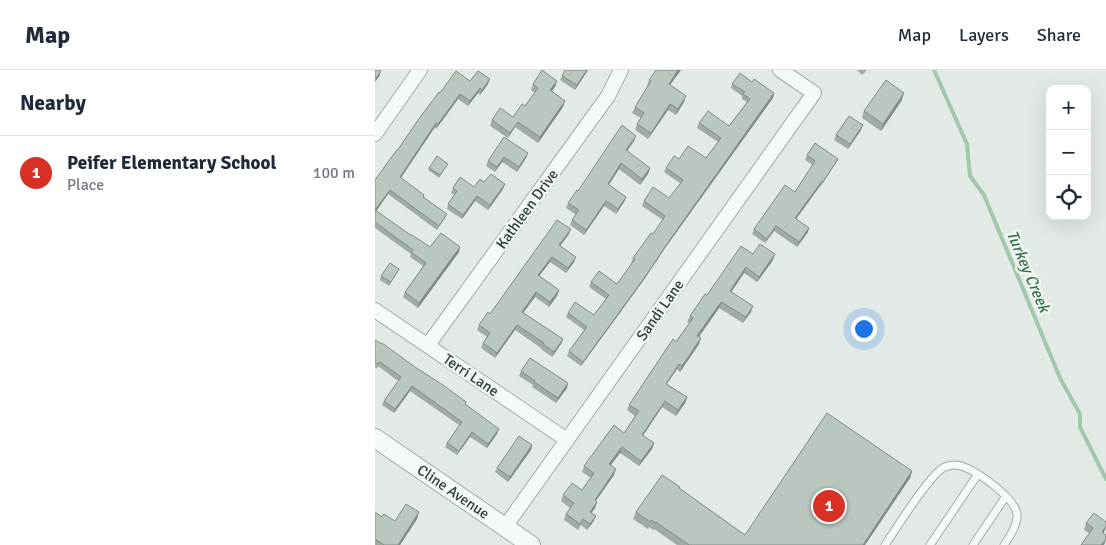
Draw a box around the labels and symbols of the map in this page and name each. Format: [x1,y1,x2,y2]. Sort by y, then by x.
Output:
street label: Kathleen Drive [492,166,562,252]
water label: Turkey Creek [1002,227,1055,317]
street label: Sandi Lane [632,276,688,344]
your location [851,316,877,342]
street label: Terri Lane [440,350,502,400]
street label: Cline Avenue [414,461,493,523]
pin: 1 [813,487,845,525]

